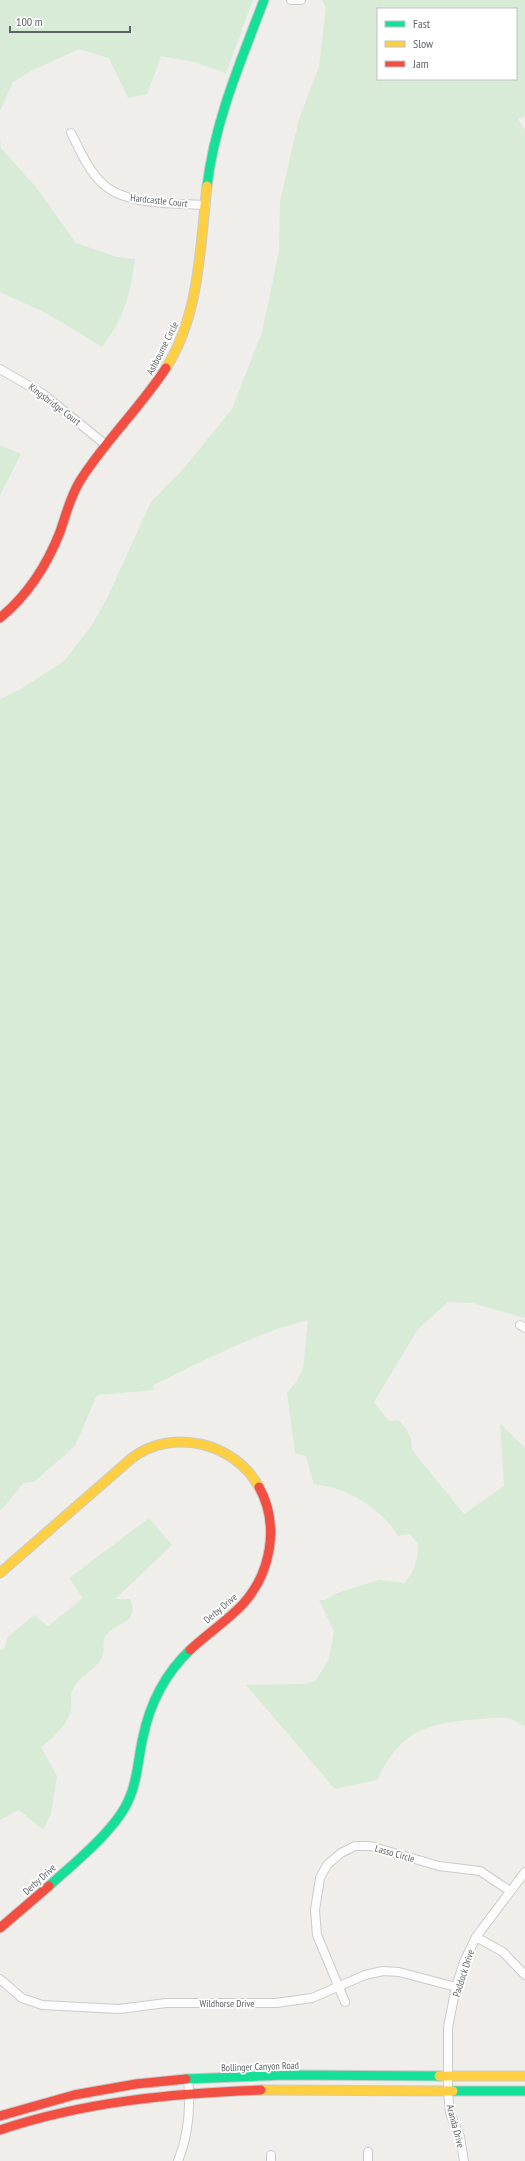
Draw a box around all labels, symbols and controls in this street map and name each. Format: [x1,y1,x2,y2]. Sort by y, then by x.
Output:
scale bar [10,8,130,34]
legend [377,8,517,80]
text: 100 m [16,14,43,29]
text: Fast [413,16,431,31]
text: Slow [413,36,434,51]
text: Jam [412,56,429,71]
street label: Hardcastle Court [130,191,188,210]
street label: Ashbourne Circle [143,319,181,377]
street label: Kingsbridge Court [26,381,84,428]
street label: Derby Drive [201,1591,240,1626]
street label: Lasso Circle [373,1842,416,1865]
street label: Derby Drive [20,1861,59,1898]
street label: Paddock Drive [450,1948,477,1998]
street label: Wildhorse Drive [200,1997,254,2010]
street label: Bollinger Canyon Road [221,2059,299,2074]
street label: Aranda Drive [443,2103,468,2149]

